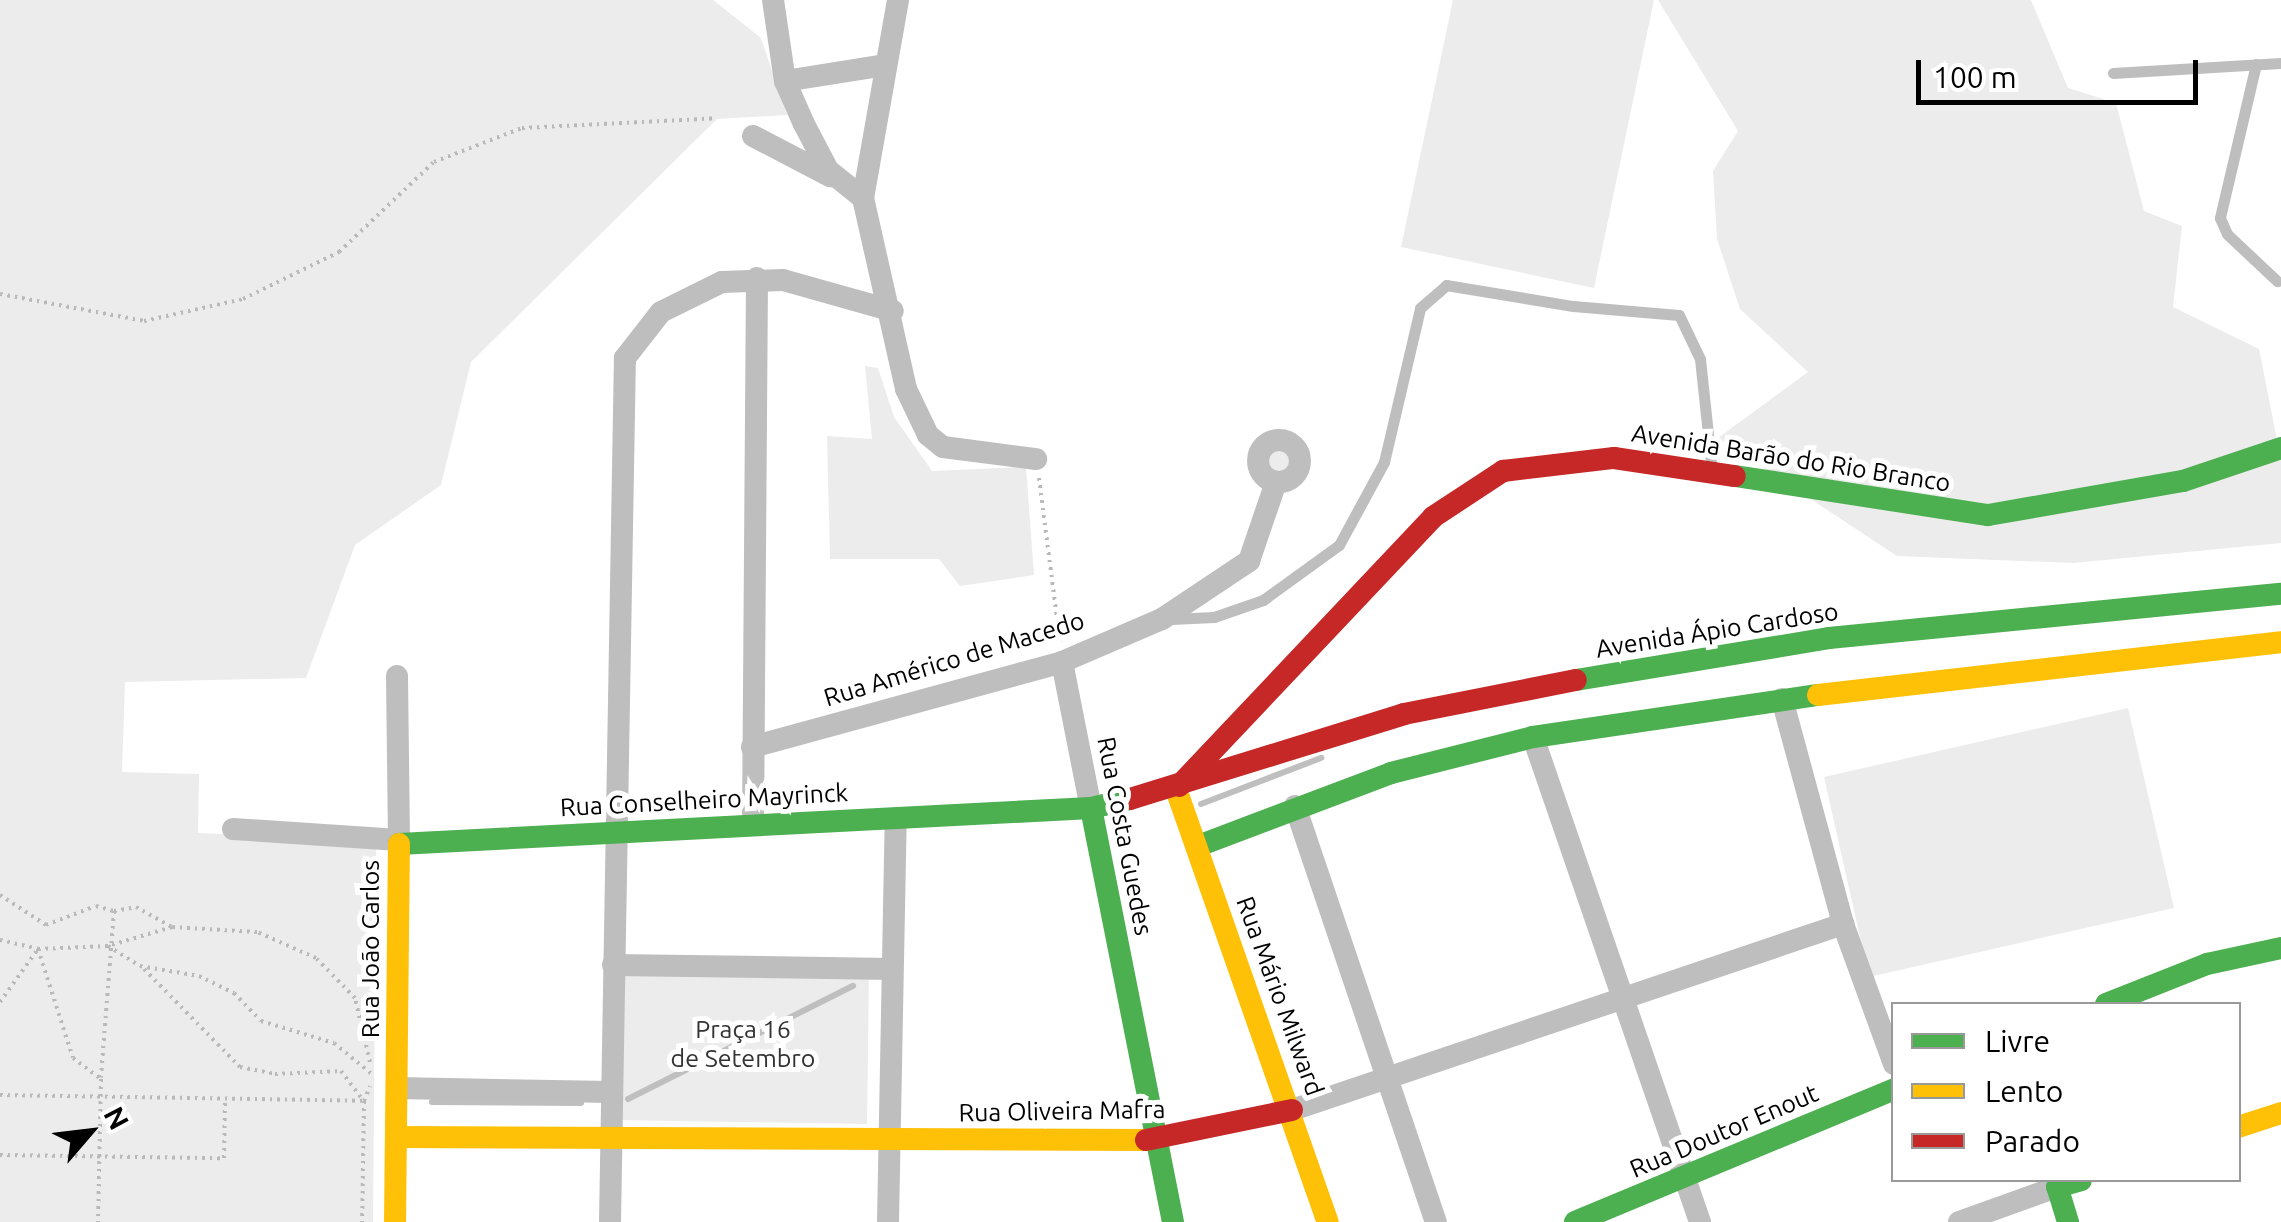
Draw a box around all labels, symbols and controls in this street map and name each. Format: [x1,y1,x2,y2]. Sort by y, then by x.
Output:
scale bar [1921,40,2204,102]
text: 100 m [1933,60,2017,94]
street label: Avenida Barão do Rio Branco [1629,418,1953,498]
street label: Avenida Ápio Cardoso [1594,596,1840,664]
street label: Rua Américo de Macedo [820,605,1088,713]
street label: Rua Costa Guedes [1091,734,1159,938]
street label: Rua Conselheiro Mayrinck [559,777,849,823]
street label: Rua João Carlos [355,860,385,1038]
street label: Rua Mário Milward [1230,892,1330,1100]
legend [1891,1002,2241,1182]
park label: Praça 16 de Setembro [671,1015,815,1074]
text: Livre [1985,1024,2050,1058]
text: Lento [1985,1074,2063,1108]
street label: Rua Doutor Enout [1625,1078,1823,1184]
north arrow [40,1082,140,1182]
street label: Rua Oliveira Mafra [958,1094,1166,1128]
text: N [98,1101,136,1134]
text: Parado [1985,1124,2080,1158]

